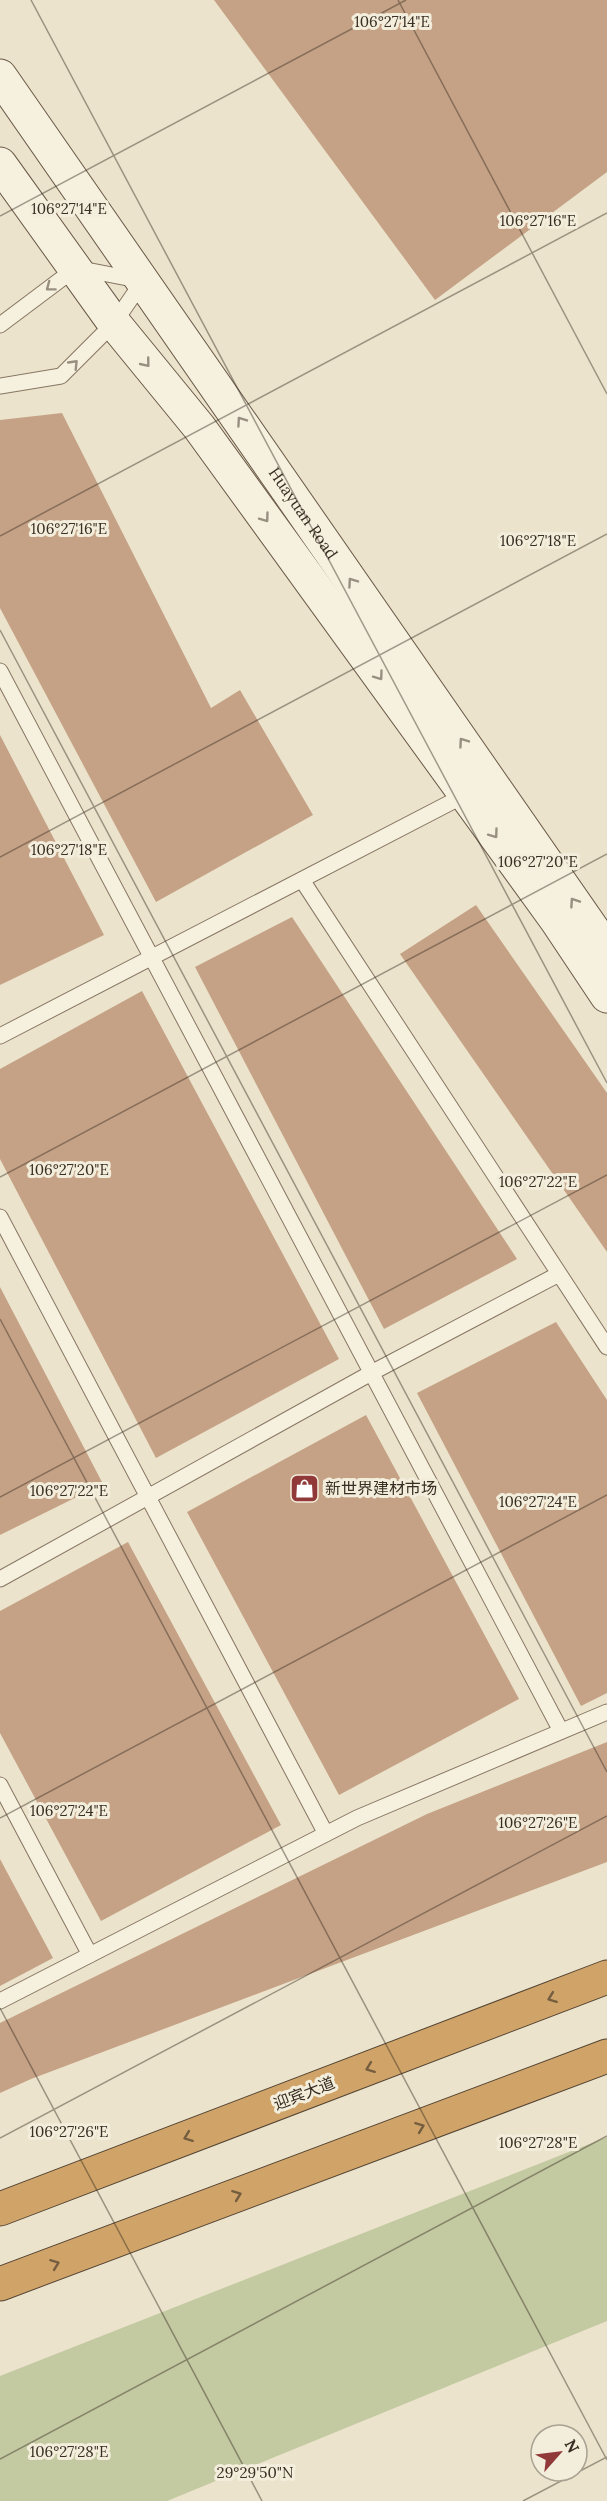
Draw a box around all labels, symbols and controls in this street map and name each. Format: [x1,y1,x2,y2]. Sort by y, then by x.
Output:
text: 106°27'14"E [354,12,430,31]
text: 106°27'14"E [31,199,107,218]
text: 106°27'16"E [500,211,576,230]
one-way arrow [46,280,57,291]
one-way arrow [139,356,150,367]
one-way arrow [66,360,77,371]
one-way arrow [237,417,248,428]
street label: Huayuan Road [265,463,343,563]
one-way arrow [258,511,269,522]
text: 106°27'16"E [31,519,107,538]
text: 106°27'18"E [500,531,576,550]
one-way arrow [348,577,359,588]
one-way arrow [372,669,383,680]
one-way arrow [459,737,470,748]
one-way arrow [486,827,497,838]
text: 106°27'18"E [31,840,107,859]
text: 106°27'20"E [498,852,578,871]
one-way arrow [570,898,581,909]
text: 106°27'20"E [29,1160,109,1179]
text: 106°27'22"E [499,1172,577,1191]
shop icon: 新世界建材市场 [288,1472,320,1504]
place label: 新世界建材市场 [325,1478,437,1498]
text: 106°27'22"E [30,1481,108,1500]
text: 106°27'24"E [499,1492,577,1511]
text: 106°27'24"E [30,1801,108,1820]
text: 106°27'26"E [499,1813,577,1832]
one-way arrow [548,1991,559,2003]
one-way arrow [365,2060,376,2073]
street label: 迎宾大道 [271,2072,337,2114]
one-way arrow [414,2121,425,2134]
text: 106°27'26"E [30,2122,108,2141]
one-way arrow [183,2130,194,2142]
text: 106°27'28"E [499,2133,577,2152]
one-way arrow [231,2190,242,2203]
one-way arrow [49,2259,60,2271]
north arrow [529,2423,589,2483]
text: N [561,2436,584,2456]
text: 106°27'28"E [30,2442,108,2461]
text: 29°29'50"N [217,2463,293,2482]

